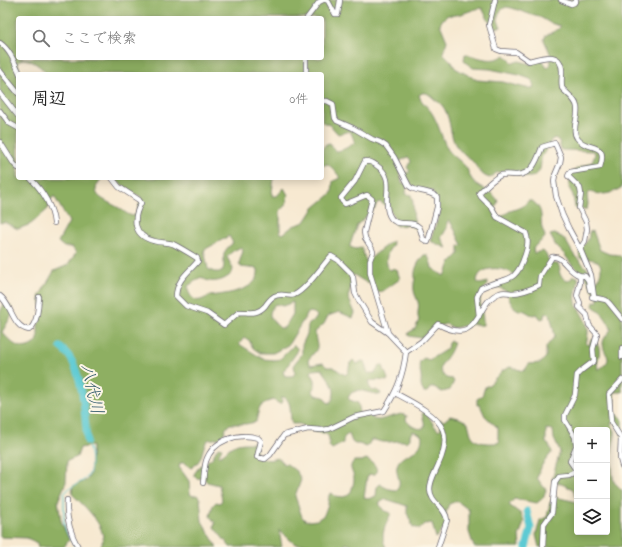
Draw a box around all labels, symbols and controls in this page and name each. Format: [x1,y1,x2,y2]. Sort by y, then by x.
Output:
search box [16,16,324,60]
icon: search [30,27,52,49]
text: ここで検索 [62,28,137,50]
text: 周辺 [32,87,66,112]
text: 0件 [289,90,308,109]
water label: 八代川 [74,362,109,417]
map controls [574,427,610,535]
button: + [574,427,610,463]
button: − [574,463,610,499]
button: layers [574,499,610,535]

